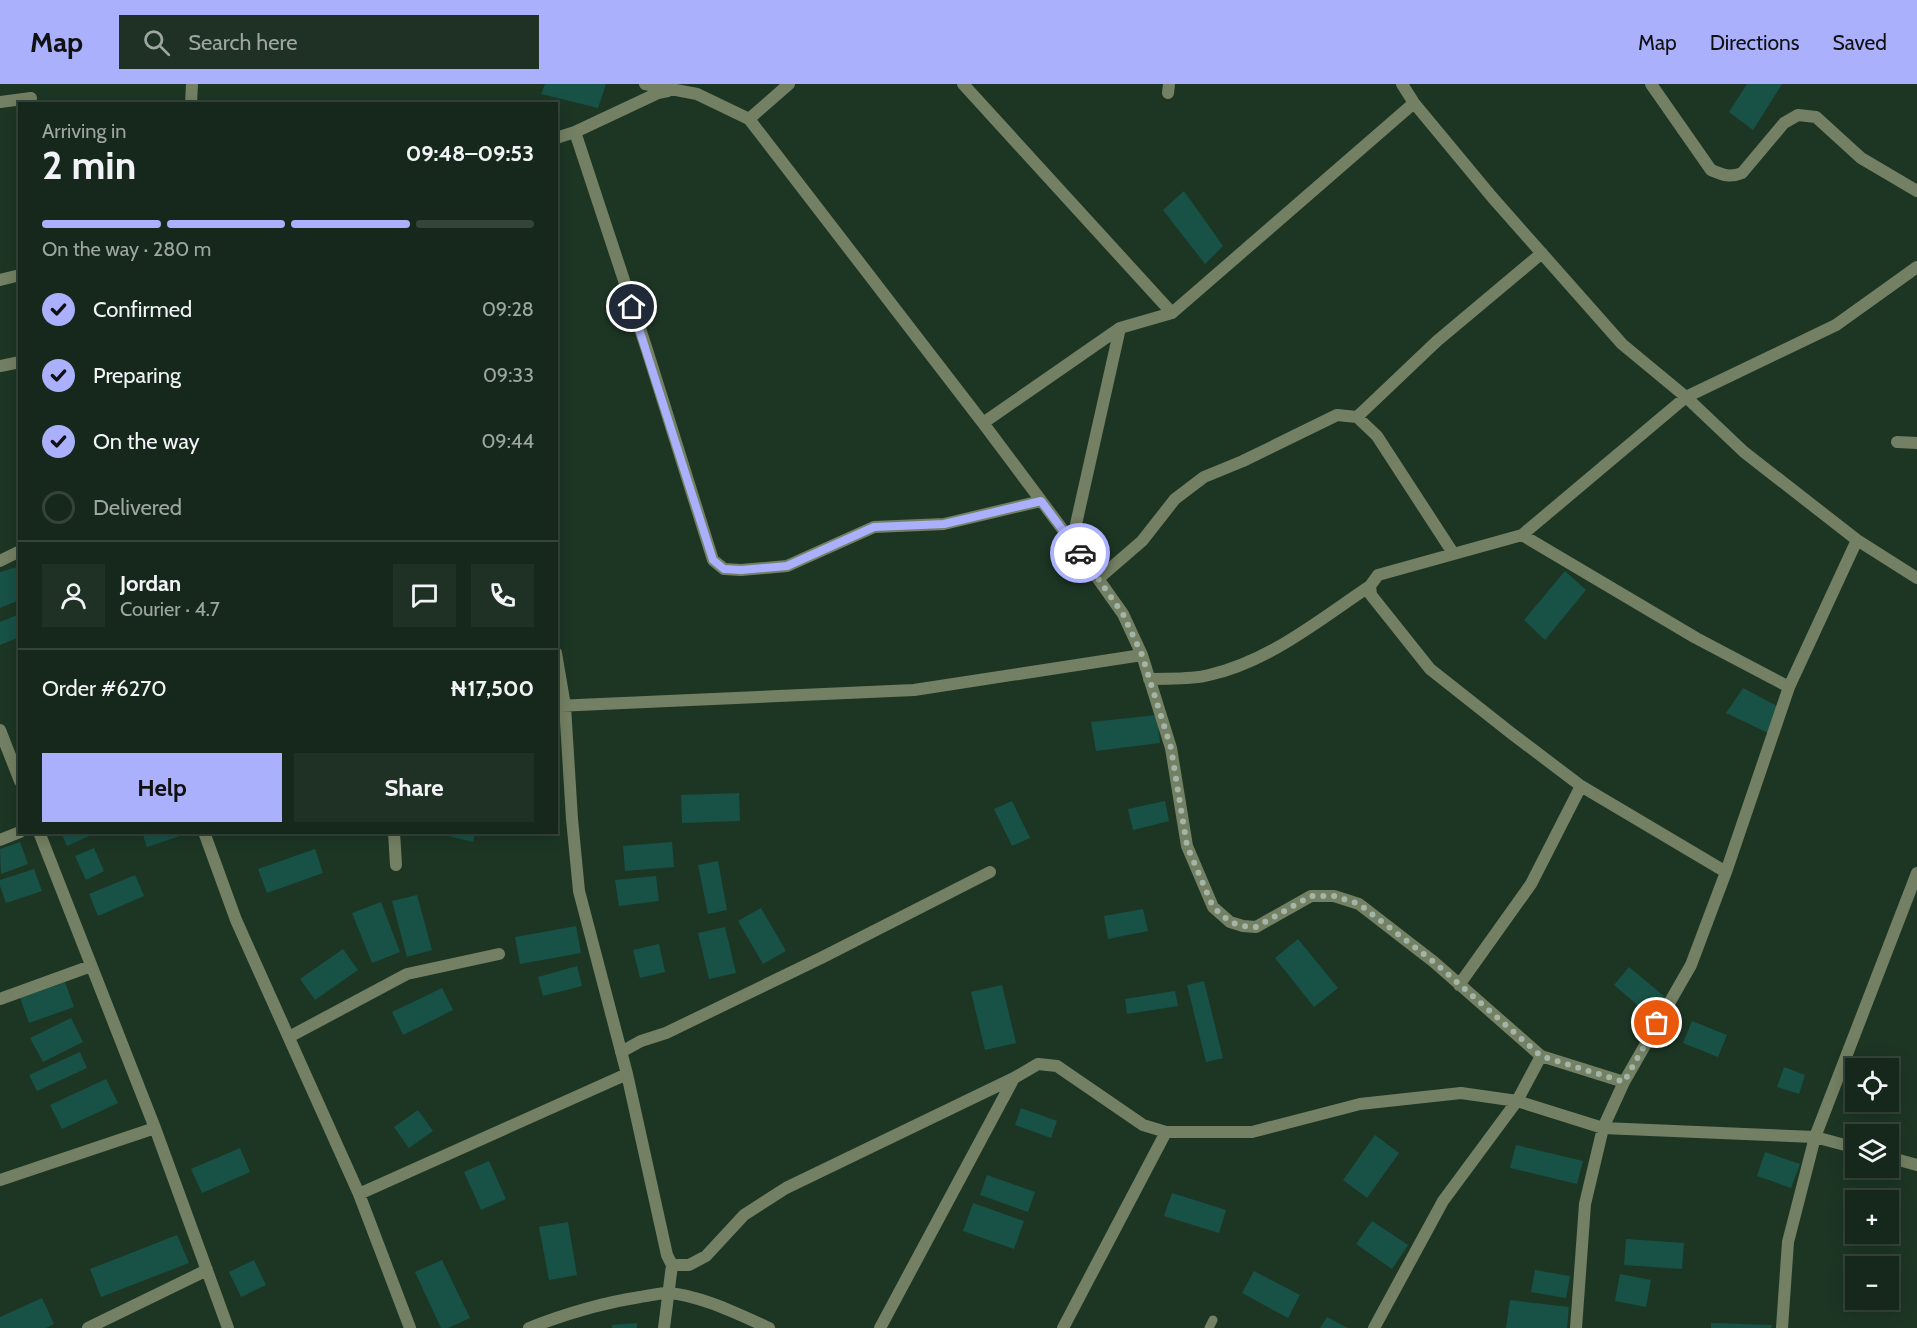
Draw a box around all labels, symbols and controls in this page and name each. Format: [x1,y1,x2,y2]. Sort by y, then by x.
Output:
search box [119,15,539,69]
text: Map [30,25,83,59]
icon: search [140,26,173,59]
text: Search here [188,29,297,56]
text: Map [1638,30,1677,55]
text: Directions [1710,30,1799,55]
text: Saved [1832,30,1887,55]
text: Arriving in [42,119,126,143]
text: 09:48–09:53 [406,140,534,167]
text: 2 min [42,141,136,189]
text: On the way · 280 m [42,237,211,261]
pin [606,281,657,332]
icon: home [615,290,648,323]
icon: check [42,293,75,326]
text: Confirmed [93,296,192,323]
text: 09:28 [482,297,534,321]
icon: check [42,359,75,392]
text: Preparing [93,362,181,389]
text: 09:33 [483,363,534,387]
icon: check [42,425,75,458]
text: On the way [93,428,200,455]
text: 09:44 [481,429,534,453]
text: Delivered [93,494,182,521]
courier [1050,523,1110,583]
icon: car [1064,537,1097,570]
button: person [42,564,105,627]
button: chat [393,564,456,627]
button: phone [471,564,534,627]
text: Jordan [120,570,181,597]
text: Courier · 4.7 [120,597,220,621]
text: Order #6270 [42,675,167,702]
text: ₦17,500 [450,675,534,702]
button: Help [42,753,282,822]
button: Share [294,753,534,822]
pin [1631,997,1682,1048]
icon: bag [1640,1006,1673,1039]
map controls [1845,1058,1899,1310]
button: locate [1845,1058,1899,1112]
button: layers [1845,1124,1899,1178]
button: + [1845,1190,1899,1244]
button: − [1845,1256,1899,1310]

